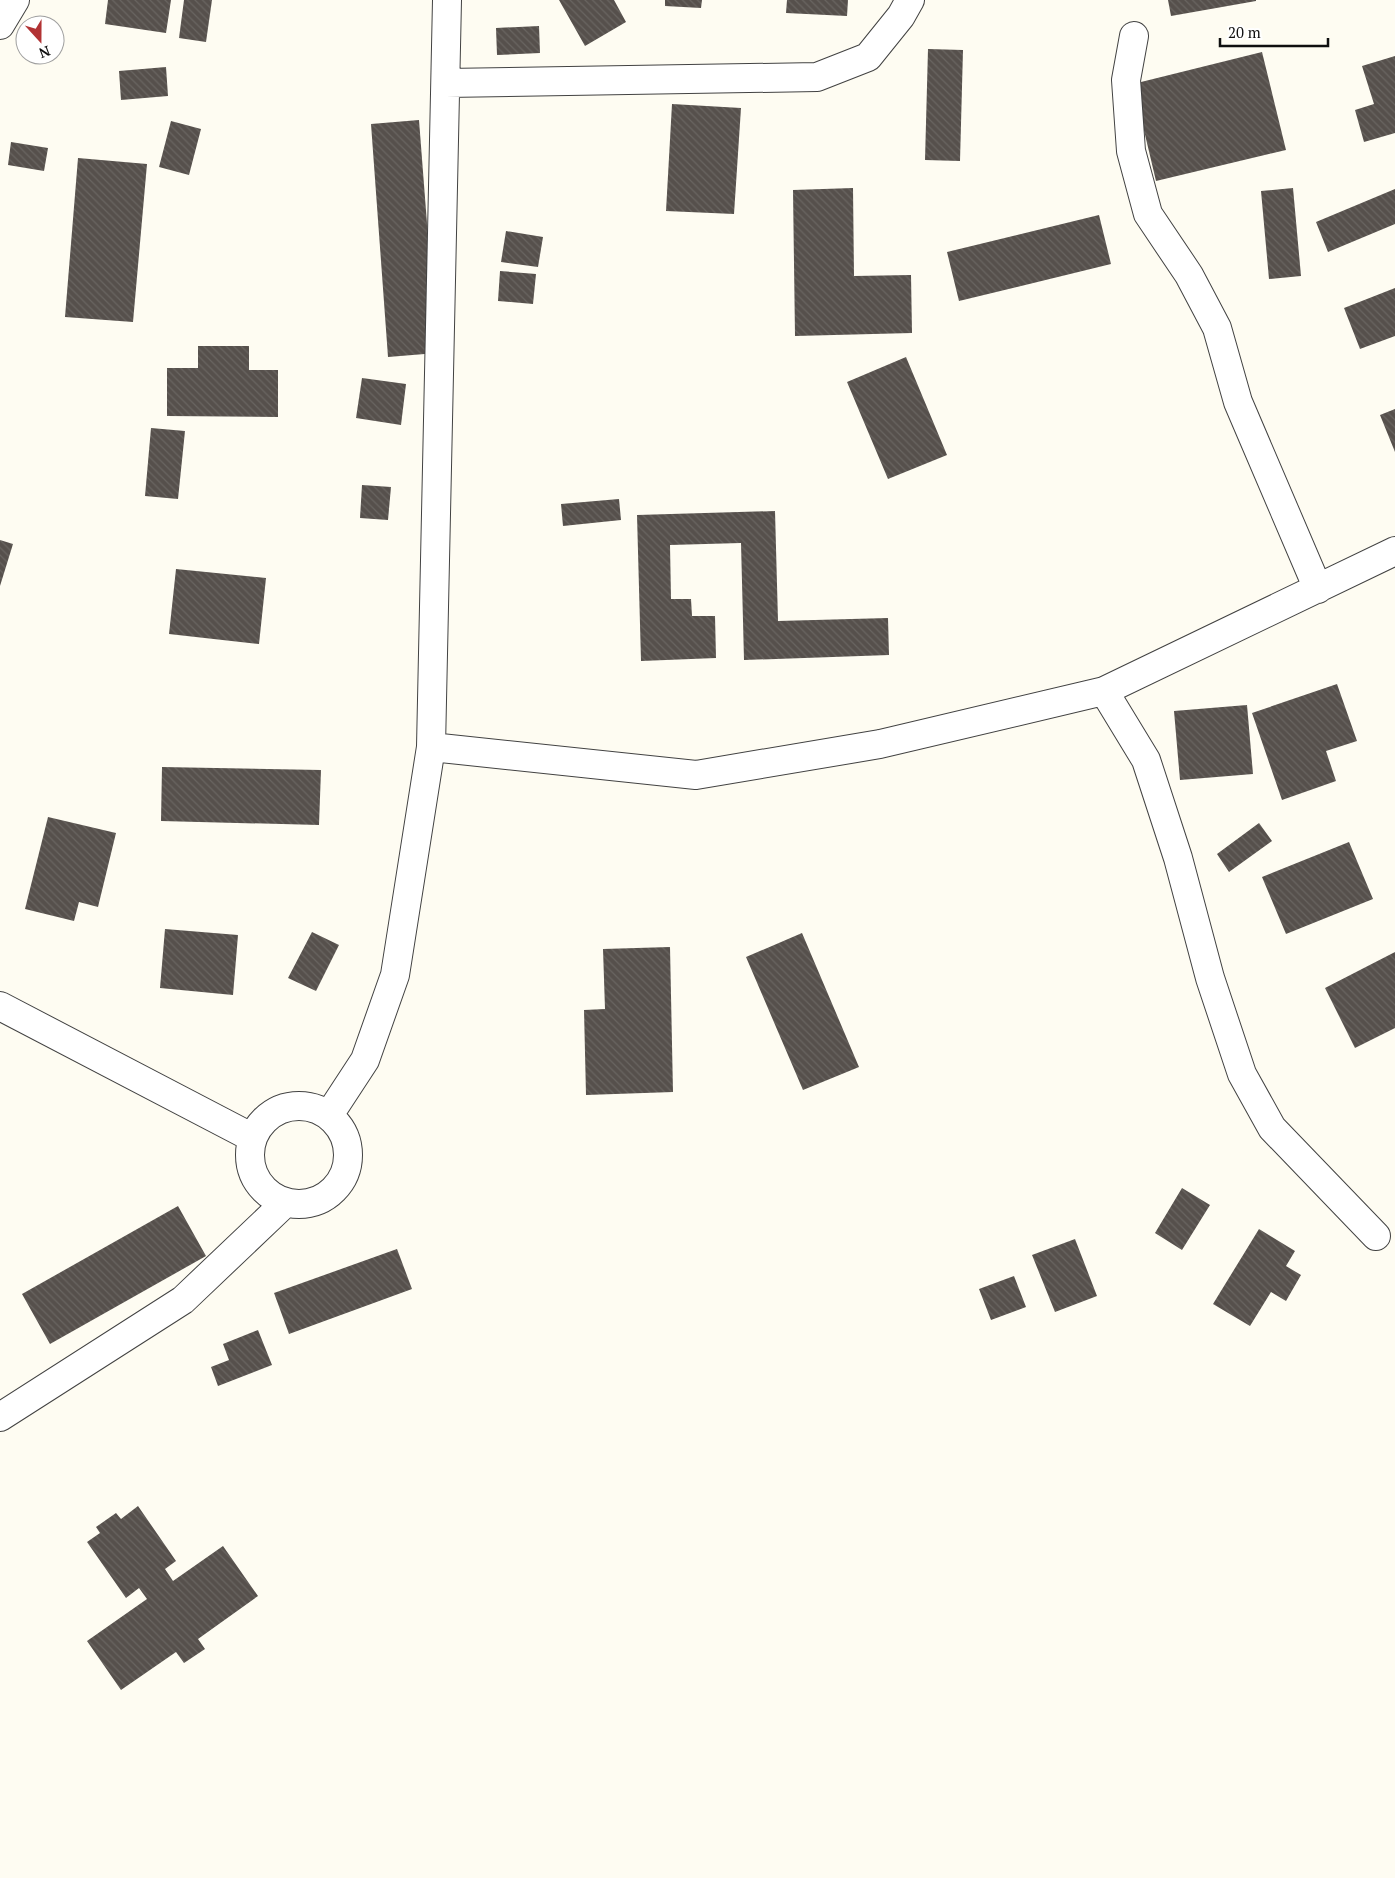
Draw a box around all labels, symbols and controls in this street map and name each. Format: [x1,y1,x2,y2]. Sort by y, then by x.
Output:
north arrow [15,15,65,65]
scale bar [1220,15,1328,47]
text: 20 m [1228,22,1261,42]
text: N [36,42,53,64]

